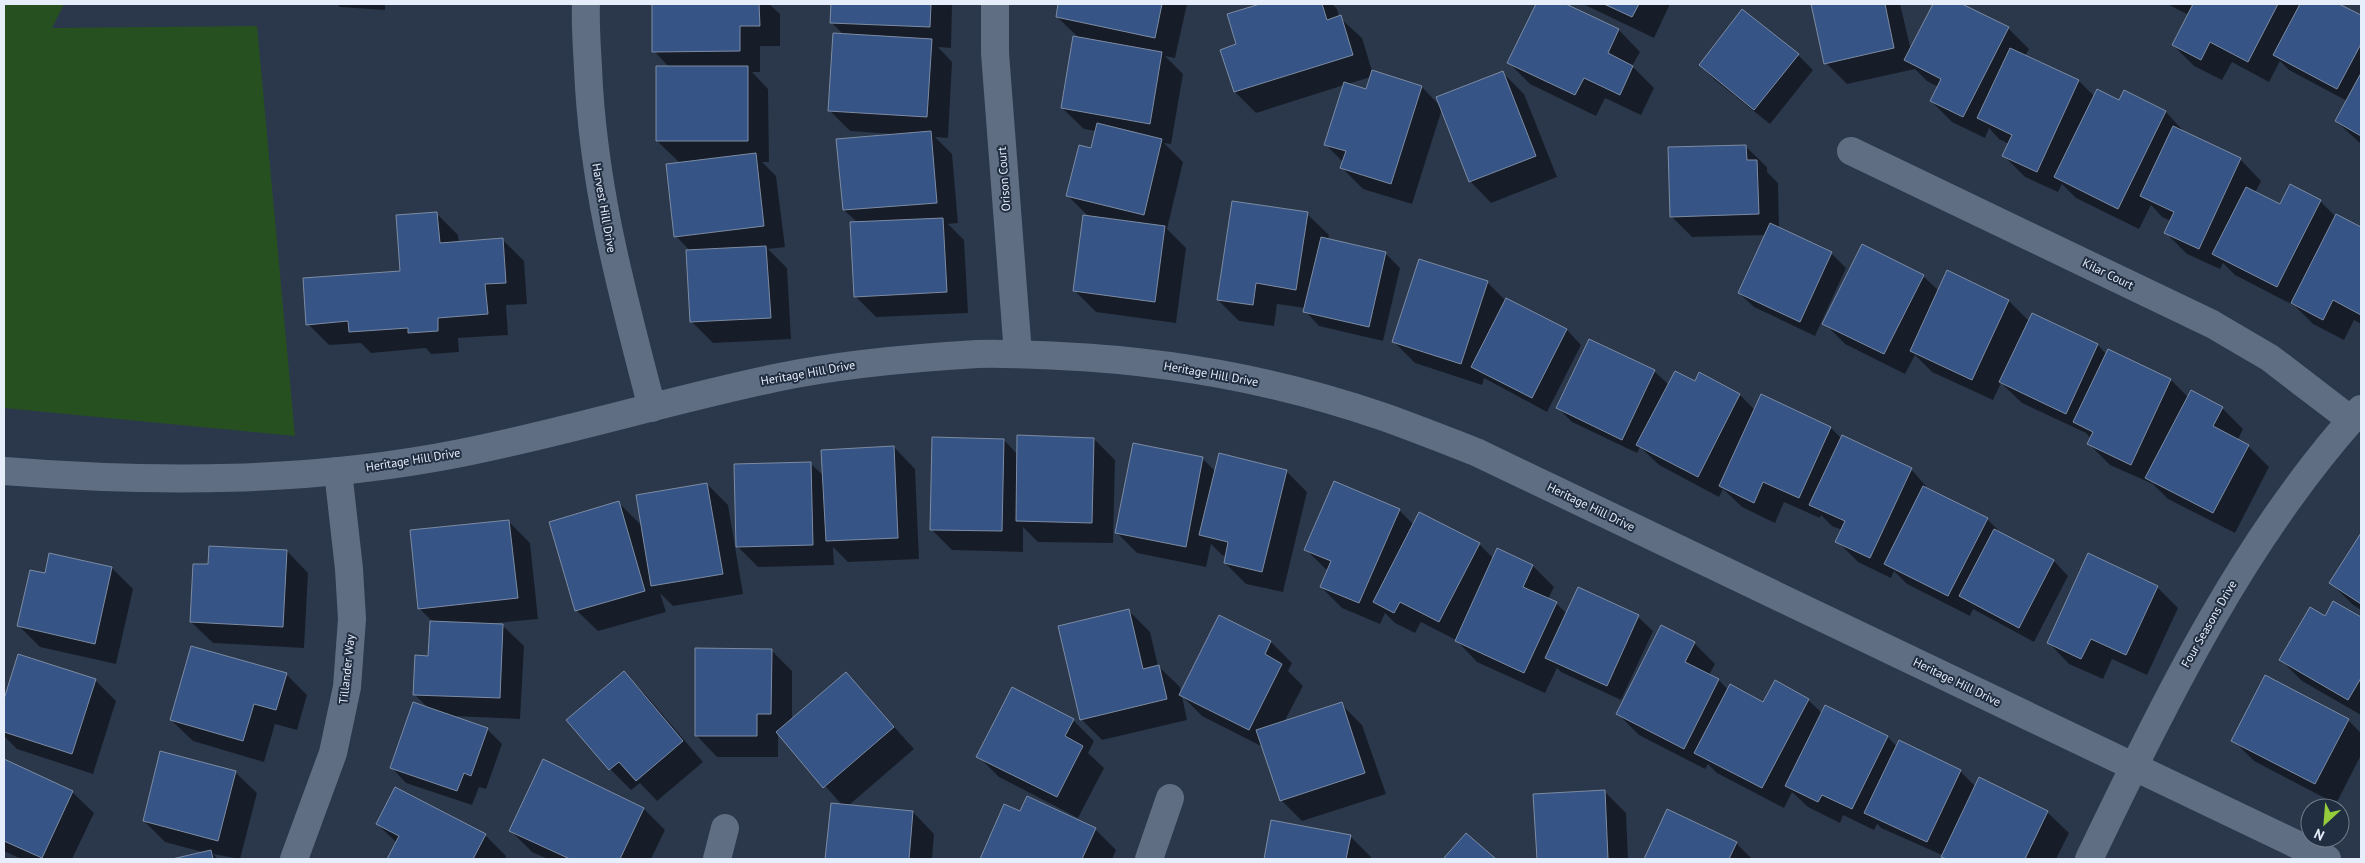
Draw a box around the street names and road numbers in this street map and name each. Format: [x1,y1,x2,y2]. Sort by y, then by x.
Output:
street label: Orison Court [994,146,1013,212]
street label: Harvest Hill Drive [589,162,620,254]
street label: Kilar Court [2080,255,2136,292]
street label: Heritage Hill Drive [760,357,856,388]
street label: Heritage Hill Drive [1163,358,1259,389]
street label: Heritage Hill Drive [365,445,461,474]
street label: Heritage Hill Drive [1545,479,1637,534]
street label: Four Seasons Drive [2178,578,2240,670]
street label: Tillander Way [335,633,358,705]
street label: Heritage Hill Drive [1911,654,2003,709]

